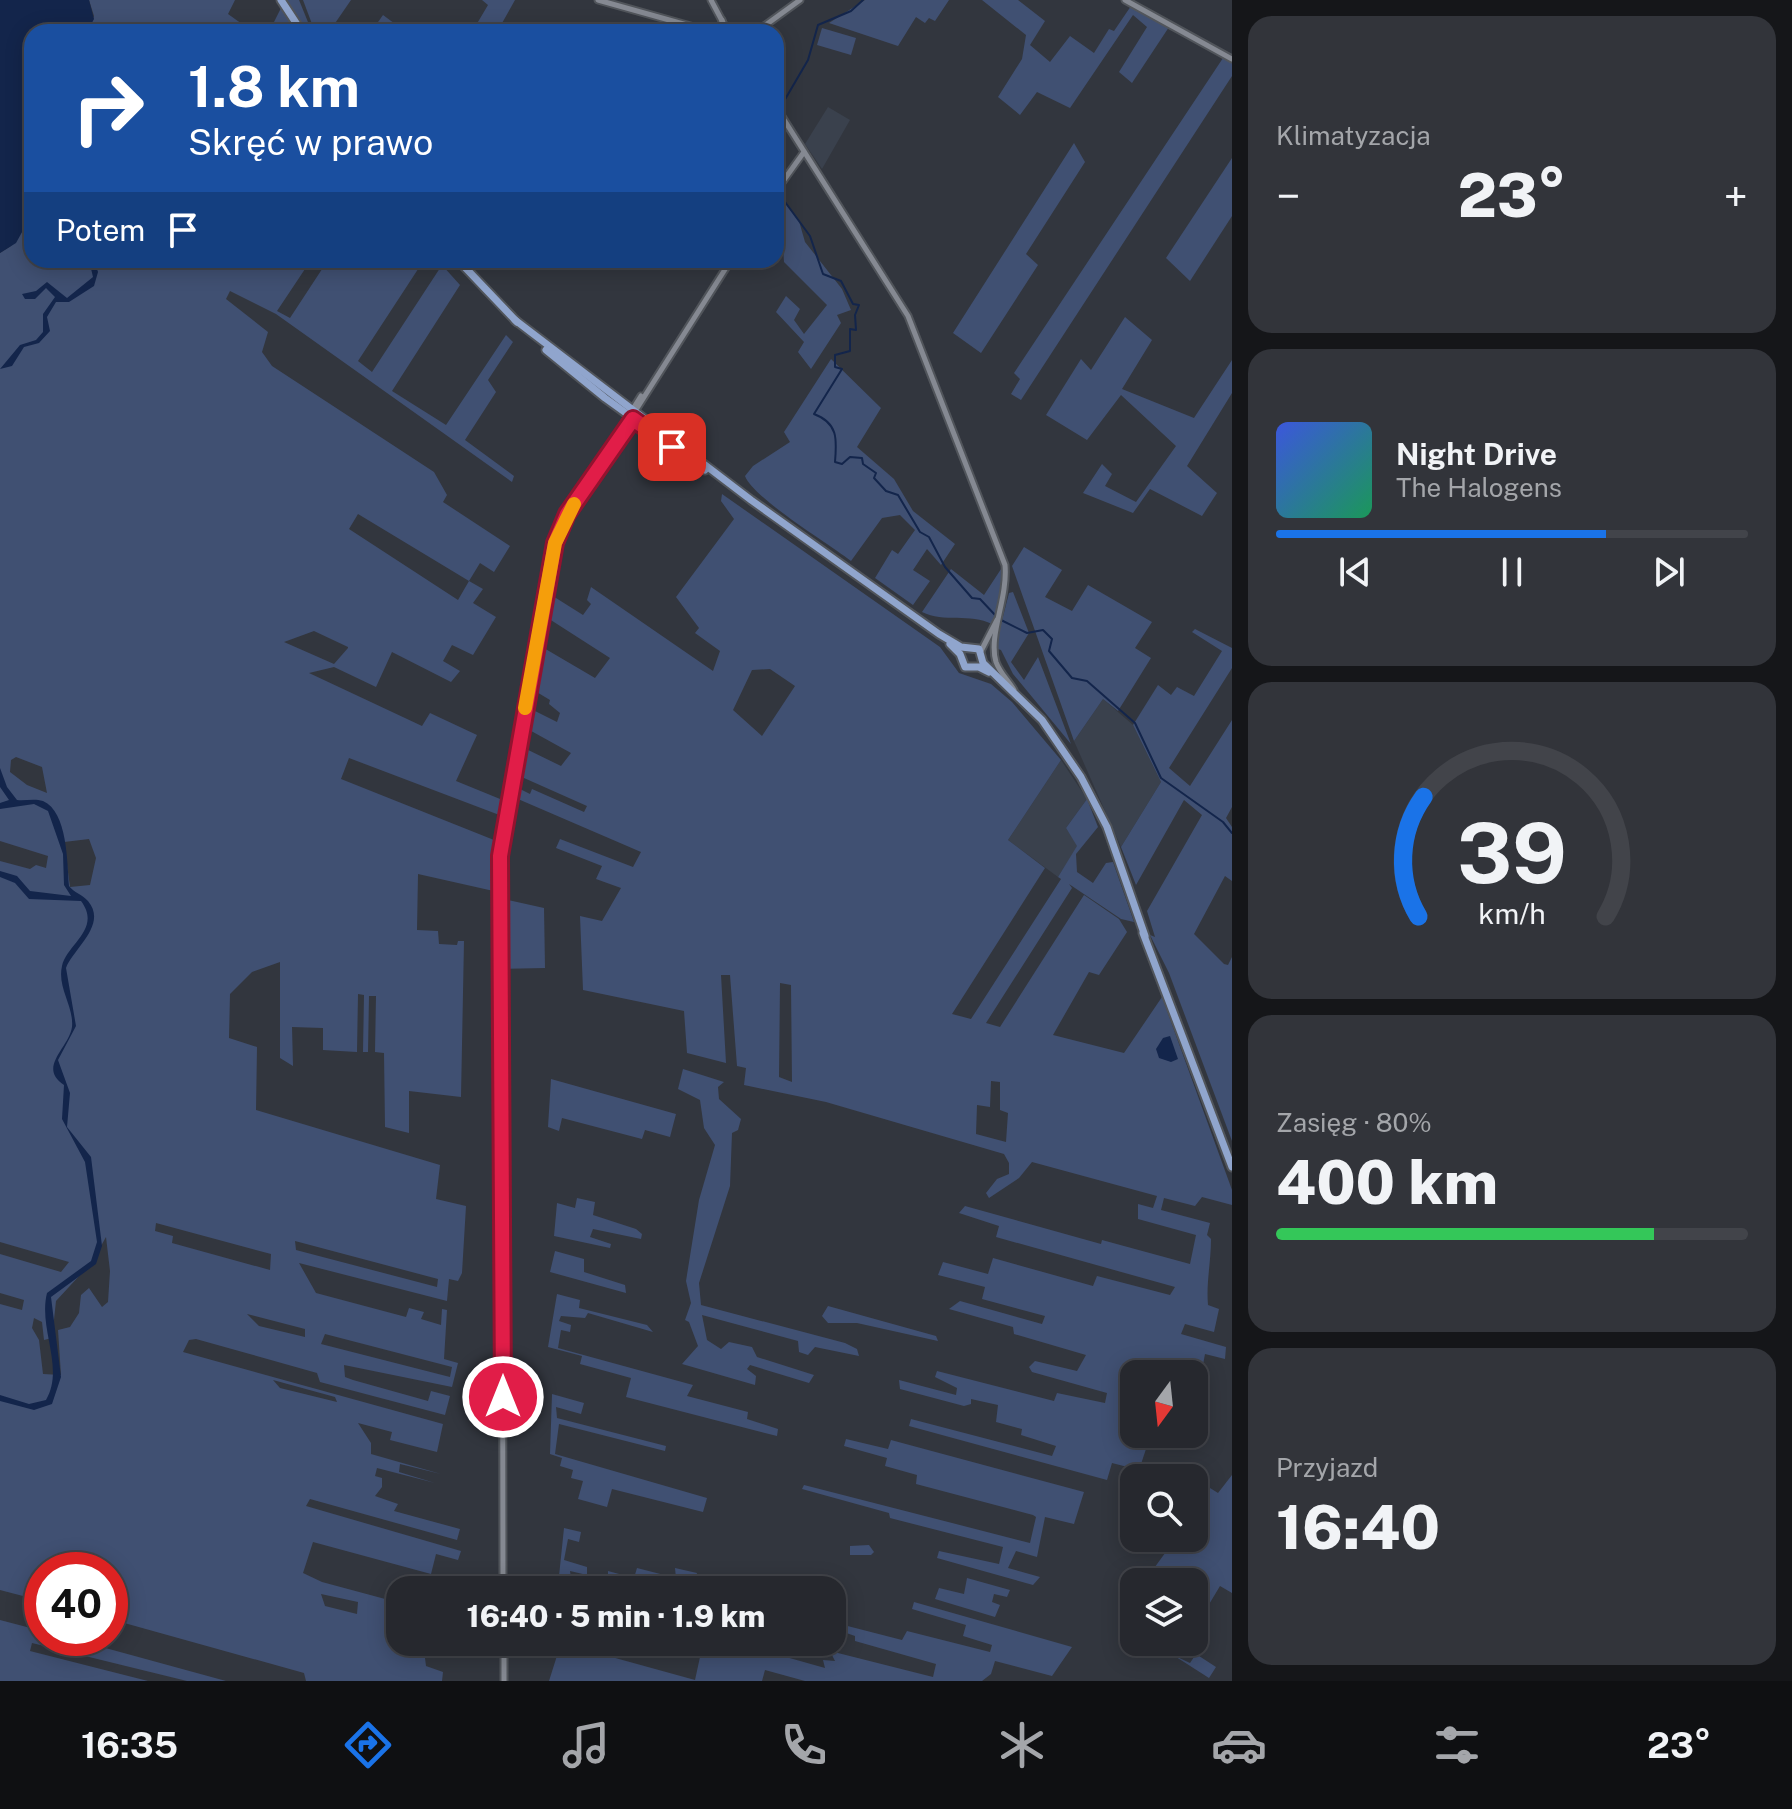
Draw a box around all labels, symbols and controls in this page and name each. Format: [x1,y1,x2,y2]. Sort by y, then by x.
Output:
text: 1.8 km [188,54,360,120]
icon: right [56,56,160,160]
text: Klimatyzacja [1276,120,1431,151]
text: Skręć w prawo [188,121,433,163]
text: 23° [1458,160,1566,231]
text: − [1276,170,1300,222]
text: + [1724,170,1748,222]
icon: arrive [161,208,205,252]
text: Potem [56,212,145,248]
pin [638,413,706,481]
icon: arrive [650,425,694,469]
text: Night Drive [1396,436,1557,472]
text: The Halogens [1396,472,1562,503]
icon: previous [1333,550,1377,594]
icon: pause [1490,550,1534,594]
icon: next [1647,550,1691,594]
text: 39 [1457,803,1567,901]
text: km/h [1478,897,1546,930]
text: Zasięg · 80% [1276,1107,1432,1138]
text: 400 km [1276,1147,1498,1218]
position arrow [461,1355,545,1439]
north arrow [1120,1360,1208,1448]
map controls [1120,1360,1208,1656]
text: Przyjazd [1276,1452,1378,1483]
button: search [1120,1464,1208,1552]
text: 16:40 [1276,1492,1440,1563]
speed limit sign: 40 [24,1552,128,1656]
button: layers [1120,1568,1208,1656]
text: 16:40 · 5 min · 1.9 km [467,1598,765,1634]
icon: directions [340,1717,396,1773]
icon: music [558,1717,614,1773]
icon: phone [776,1717,832,1773]
icon: climate [994,1717,1050,1773]
icon: car [1211,1717,1267,1773]
icon: filters [1429,1717,1485,1773]
text: 16:35 [81,1724,178,1766]
text: 23° [1647,1724,1711,1766]

